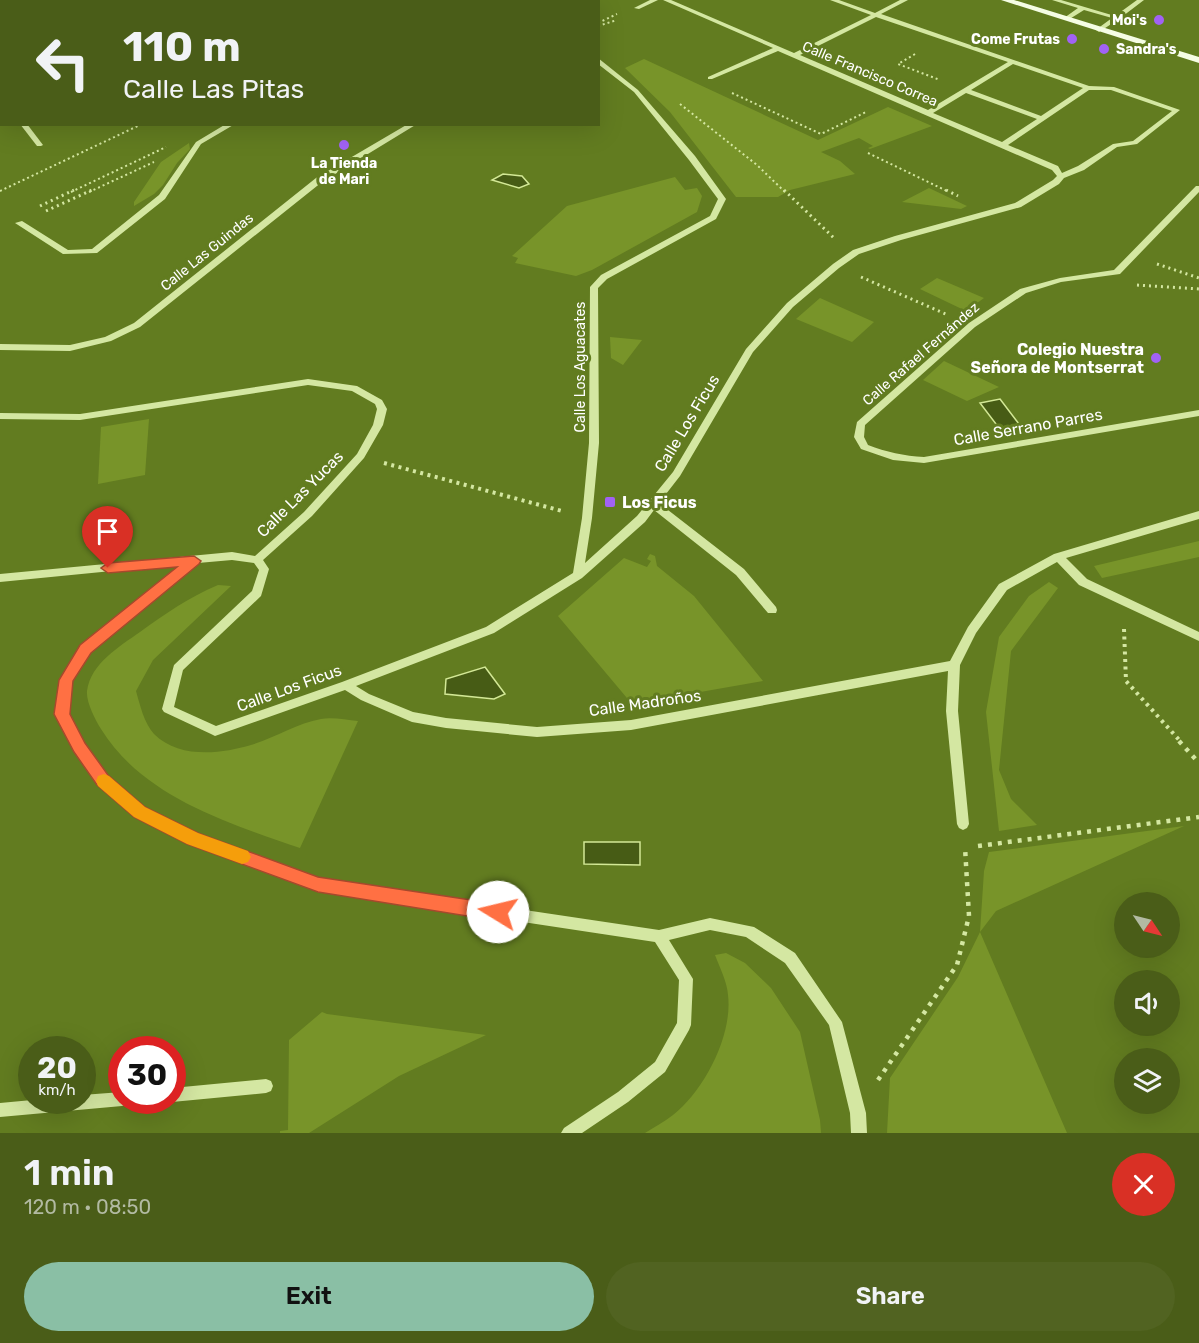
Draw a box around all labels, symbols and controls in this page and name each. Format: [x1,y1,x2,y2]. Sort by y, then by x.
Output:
place label: Moi's [1112,12,1147,29]
marker: Moi's [1152,13,1166,27]
text: 110 m [123,22,241,72]
icon: left [24,24,102,102]
place label: Come Frutas [971,31,1060,48]
marker: Come Frutas [1065,32,1079,46]
street label: Calle Francisco Correa [800,38,940,110]
place label: Sandra's [1116,41,1177,58]
marker: Sandra's [1097,42,1111,56]
text: Calle Las Pitas [123,73,304,105]
marker: La Tienda de Mari [337,138,351,152]
place label: La Tienda de Mari [311,155,377,188]
street label: Calle Las Guindas [157,209,257,295]
street label: Calle Rafael Fernández [859,299,983,409]
street label: Calle Los Aguacates [572,302,589,432]
place label: Colegio Nuestra Señora de Montserrat [971,340,1145,377]
marker: Colegio Nuestra Señora de Montserrat [1149,351,1163,365]
street label: Calle Los Ficus [651,371,723,475]
street label: Calle Serrano Parres [952,405,1104,449]
street label: Calle Las Yucas [253,447,347,541]
place label: Los Ficus [622,493,697,512]
marker: Los Ficus [603,495,617,509]
pin [82,506,133,568]
icon: arrive [91,515,124,548]
street label: Calle Los Ficus [234,660,344,716]
street label: Calle Madroños [588,686,702,720]
position arrow [466,880,530,944]
north arrow [1114,892,1180,958]
map controls [1114,892,1180,1114]
button: sound [1114,970,1180,1036]
speed limit sign: 30 [108,1036,186,1114]
button: layers [1114,1048,1180,1114]
text: 20 [37,1050,77,1086]
text: km/h [38,1081,76,1099]
text: 1 min [24,1151,115,1194]
button: close [1112,1153,1175,1216]
text: 120 m · 08:50 [24,1195,151,1219]
button: Exit [24,1262,594,1331]
button: Share [606,1262,1175,1331]

